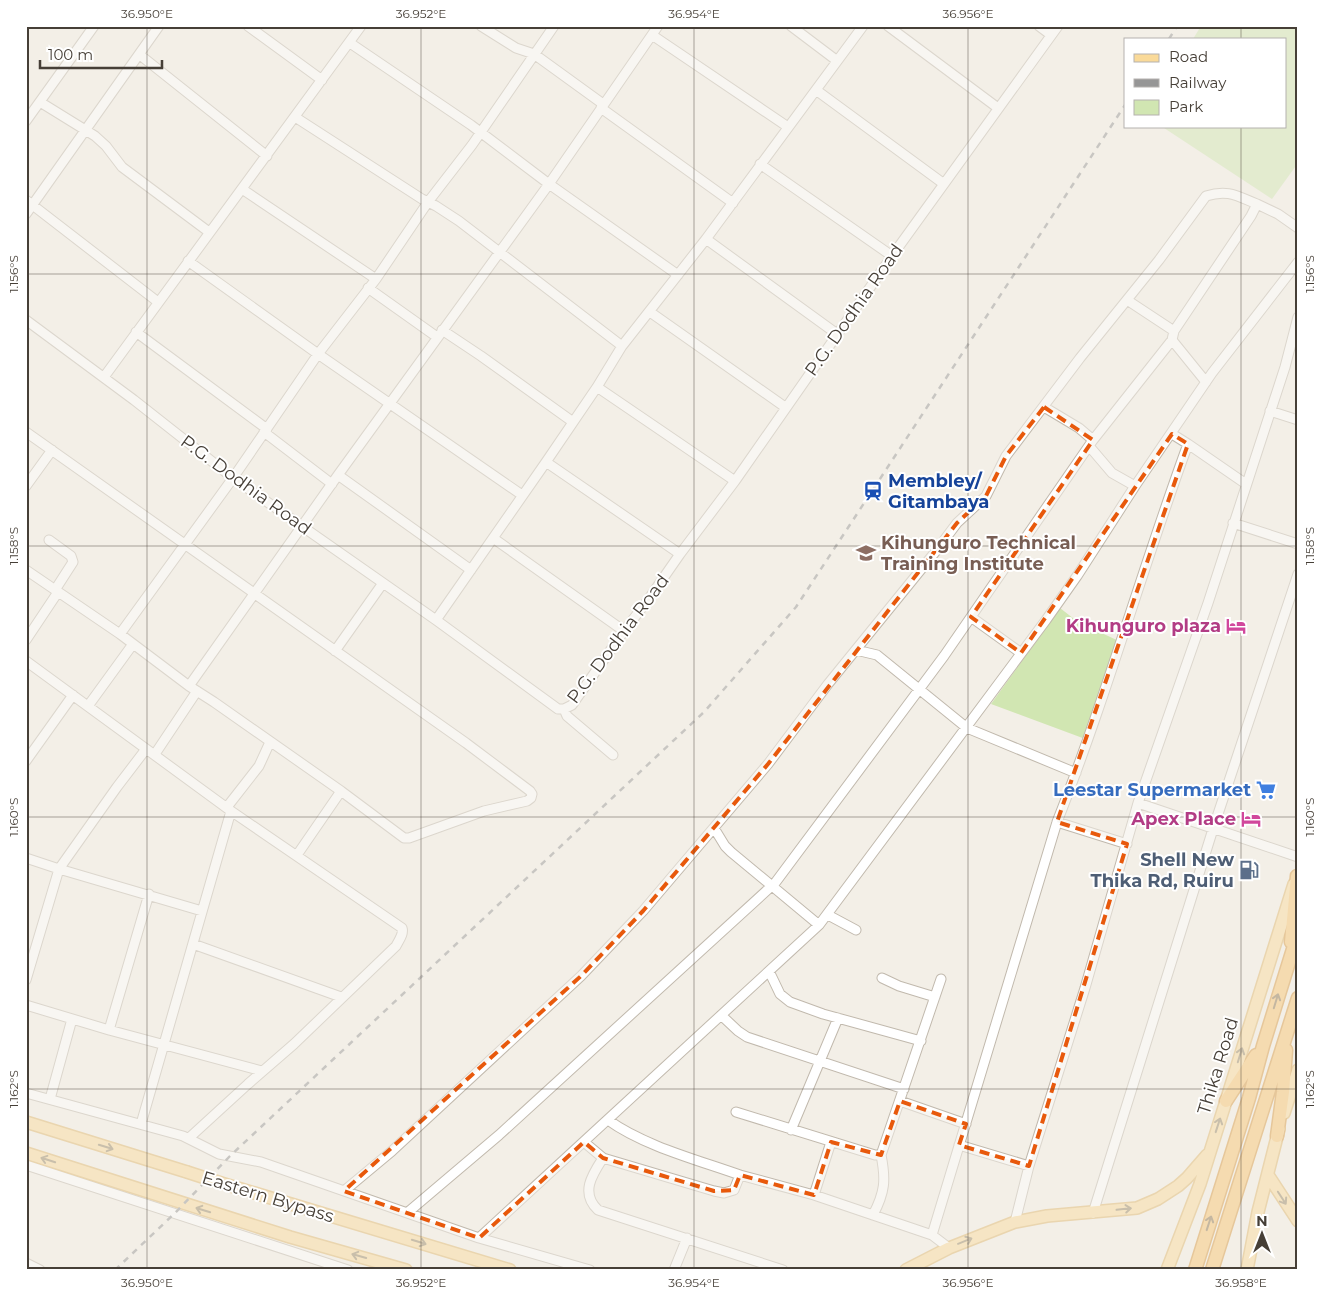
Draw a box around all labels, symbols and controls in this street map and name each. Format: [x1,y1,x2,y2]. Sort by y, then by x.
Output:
text: 36.950°E [121,6,173,21]
text: 36.952°E [396,6,446,21]
text: 36.954°E [668,6,720,21]
text: 36.956°E [943,6,993,21]
scale bar [40,38,162,70]
legend [1124,38,1286,128]
text: 100 m [48,45,93,64]
text: Road [1169,47,1208,66]
text: Railway [1169,73,1227,92]
text: Park [1169,97,1203,116]
street label: P.G. Dodhia Road [800,240,908,380]
text: 1.156°S [6,255,21,293]
text: 1.156°S [1302,255,1317,293]
street label: P.G. Dodhia Road [176,430,316,540]
place label: Membley/ Gitambaya [888,470,989,513]
station icon: Membley/ Gitambaya [862,480,884,502]
text: 1.158°S [6,527,21,565]
text: 1.158°S [1302,527,1317,565]
place label: Kihunguro Technical Training Institute [881,532,1076,575]
school or university icon: Kihunguro Technical Training Institute [855,542,877,564]
street label: P.G. Dodhia Road [562,570,674,708]
place label: Kihunguro plaza [1066,615,1221,637]
hotel icon: Kihunguro plaza [1225,615,1247,637]
place label: Leestar Supermarket [1053,779,1251,801]
supermarket icon: Leestar Supermarket [1255,779,1277,801]
text: 1.160°S [6,798,21,837]
text: 1.160°S [1302,798,1317,837]
place label: Apex Place [1130,808,1236,830]
hotel icon: Apex Place [1240,808,1262,830]
place label: Shell New Thika Rd, Ruiru [1091,849,1234,892]
fuel station icon: Shell New Thika Rd, Ruiru [1238,859,1260,881]
one-way arrow [1272,993,1282,1009]
street label: Thika Road [1193,1015,1243,1117]
one-way arrow [1236,1047,1245,1063]
text: 1.162°S [6,1070,21,1108]
text: 1.162°S [1302,1070,1317,1108]
one-way arrow [1214,1117,1224,1133]
one-way arrow [98,1143,114,1153]
one-way arrow [41,1155,57,1165]
street label: Eastern Bypass [199,1166,337,1228]
one-way arrow [1277,1191,1287,1205]
one-way arrow [195,1204,211,1214]
one-way arrow [1115,1204,1131,1214]
north arrow [1236,1208,1286,1258]
text: N [1256,1212,1268,1230]
one-way arrow [1205,1216,1215,1232]
one-way arrow [958,1235,973,1244]
one-way arrow [411,1238,427,1248]
one-way arrow [351,1251,367,1261]
text: 36.950°E [121,1275,173,1290]
text: 36.952°E [396,1275,446,1290]
text: 36.954°E [668,1275,720,1290]
text: 36.956°E [943,1275,993,1290]
text: 36.958°E [1215,1275,1267,1290]

